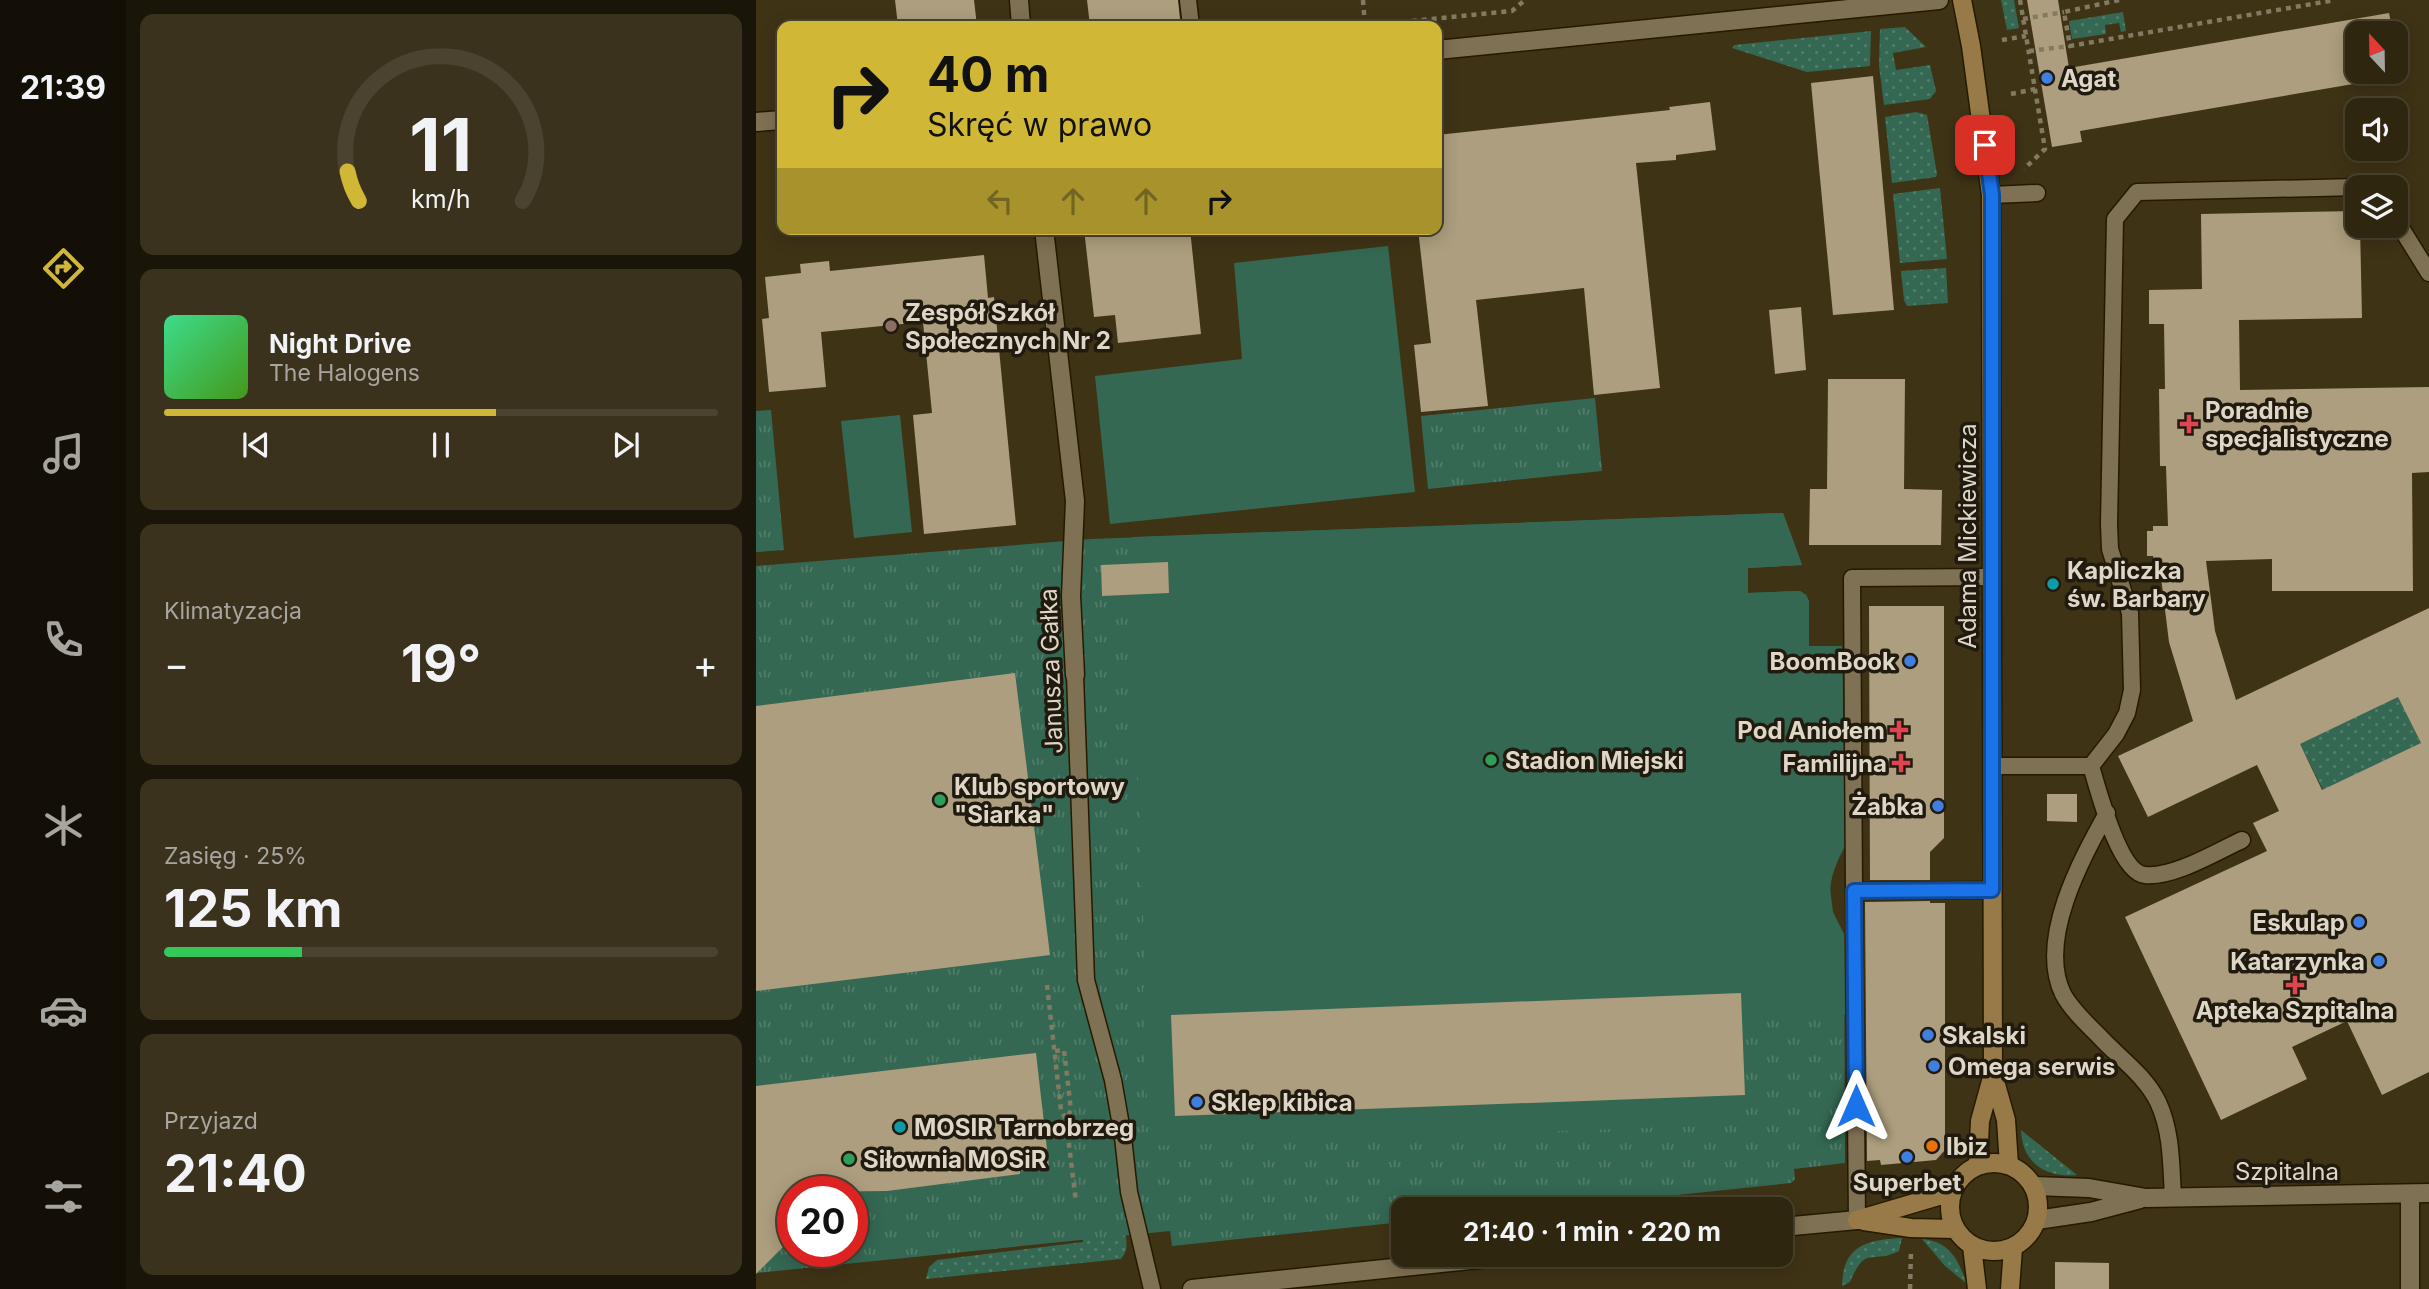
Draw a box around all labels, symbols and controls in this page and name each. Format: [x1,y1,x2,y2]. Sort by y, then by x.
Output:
north arrow [2345,21,2408,84]
map controls [2345,21,2408,238]
text: 40 m [927,45,1050,104]
icon: right [812,49,903,140]
place label: Agat [2061,64,2116,93]
text: 21:39 [20,68,106,107]
marker: Agat [2039,70,2055,86]
button: sound [2345,98,2408,161]
text: 11 [410,100,472,189]
text: Skręć w prawo [927,105,1152,144]
pin [1955,115,2015,175]
icon: arrive [1966,126,2004,164]
button: layers [2345,175,2408,238]
icon: left [981,182,1019,220]
icon: ahead [1054,182,1092,220]
icon: ahead [1127,182,1165,220]
icon: right [1200,182,1238,220]
text: km/h [411,183,471,213]
icon: directions [39,244,88,293]
place label: Zespół Szkół Społecznych Nr 2 [905,298,1111,355]
marker: Zespół Szkół Społecznych Nr 2 [883,318,899,334]
text: Night Drive [269,328,411,359]
text: The Halogens [269,359,420,387]
place label: Poradnie specjalistyczne [2205,396,2389,453]
marker: Poradnie specjalistyczne [2179,414,2199,434]
street label: Adama Mickiewicza [1953,423,1982,649]
icon: previous [237,426,275,464]
icon: pause [422,426,460,464]
icon: next [607,426,645,464]
icon: music [39,429,88,478]
place label: Kapliczka św. Barbary [2067,556,2206,613]
marker: Kapliczka św. Barbary [2045,576,2061,592]
street label: Janusza Gałka [1034,588,1068,754]
text: Klimatyzacja [164,597,302,625]
icon: phone [39,615,88,664]
text: 19° [401,632,481,695]
text: − [164,641,189,687]
text: + [693,641,718,687]
place label: BoomBook [1770,647,1896,676]
marker: BoomBook [1902,653,1918,669]
place label: Pod Aniołem [1737,716,1885,745]
marker: Pod Aniołem [1891,722,1907,738]
place label: Stadion Miejski [1505,746,1684,775]
place label: Familijna [1783,749,1887,778]
marker: Stadion Miejski [1483,752,1499,768]
marker: Familijna [1893,755,1909,771]
place label: Klub sportowy "Siarka" [954,772,1125,829]
place label: Żabka [1851,791,1924,821]
marker: Klub sportowy "Siarka" [932,792,948,808]
marker: Żabka [1930,798,1946,814]
icon: climate [39,801,88,850]
text: Zasięg · 25% [164,842,307,870]
text: 125 km [164,877,342,940]
place label: Eskulap [2253,908,2345,937]
marker: Eskulap [2351,914,2367,930]
place label: Katarzynka [2230,947,2365,976]
marker: Katarzynka [2371,953,2387,969]
marker: Apteka Szpitalna [2287,977,2303,993]
icon: car [39,986,88,1035]
place label: Apteka Szpitalna [2196,996,2394,1025]
place label: Skalski [1942,1021,2026,1050]
marker: Skalski [1920,1027,1936,1043]
place label: Omega serwis [1948,1052,2116,1081]
marker: Omega serwis [1926,1058,1942,1074]
position arrow [1819,1069,1893,1143]
place label: Sklep kibica [1211,1088,1353,1117]
marker: Sklep kibica [1189,1094,1205,1110]
text: Przyjazd [164,1107,258,1135]
place label: MOSIR Tarnobrzeg [914,1113,1134,1142]
marker: MOSIR Tarnobrzeg [892,1119,908,1135]
place label: Ibiz [1946,1132,1988,1161]
marker: Ibiz [1924,1138,1940,1154]
text: 21:40 [164,1142,307,1205]
place label: Siłownia MOSiR [863,1145,1047,1174]
marker: Superbet [1899,1149,1915,1165]
marker: Siłownia MOSiR [841,1151,857,1167]
street label: Szpitalna [2235,1157,2339,1186]
place label: Superbet [1853,1168,1961,1197]
icon: filters [39,1172,88,1221]
speed limit sign: 20 [777,1176,868,1267]
text: 21:40 · 1 min · 220 m [1463,1216,1721,1247]

